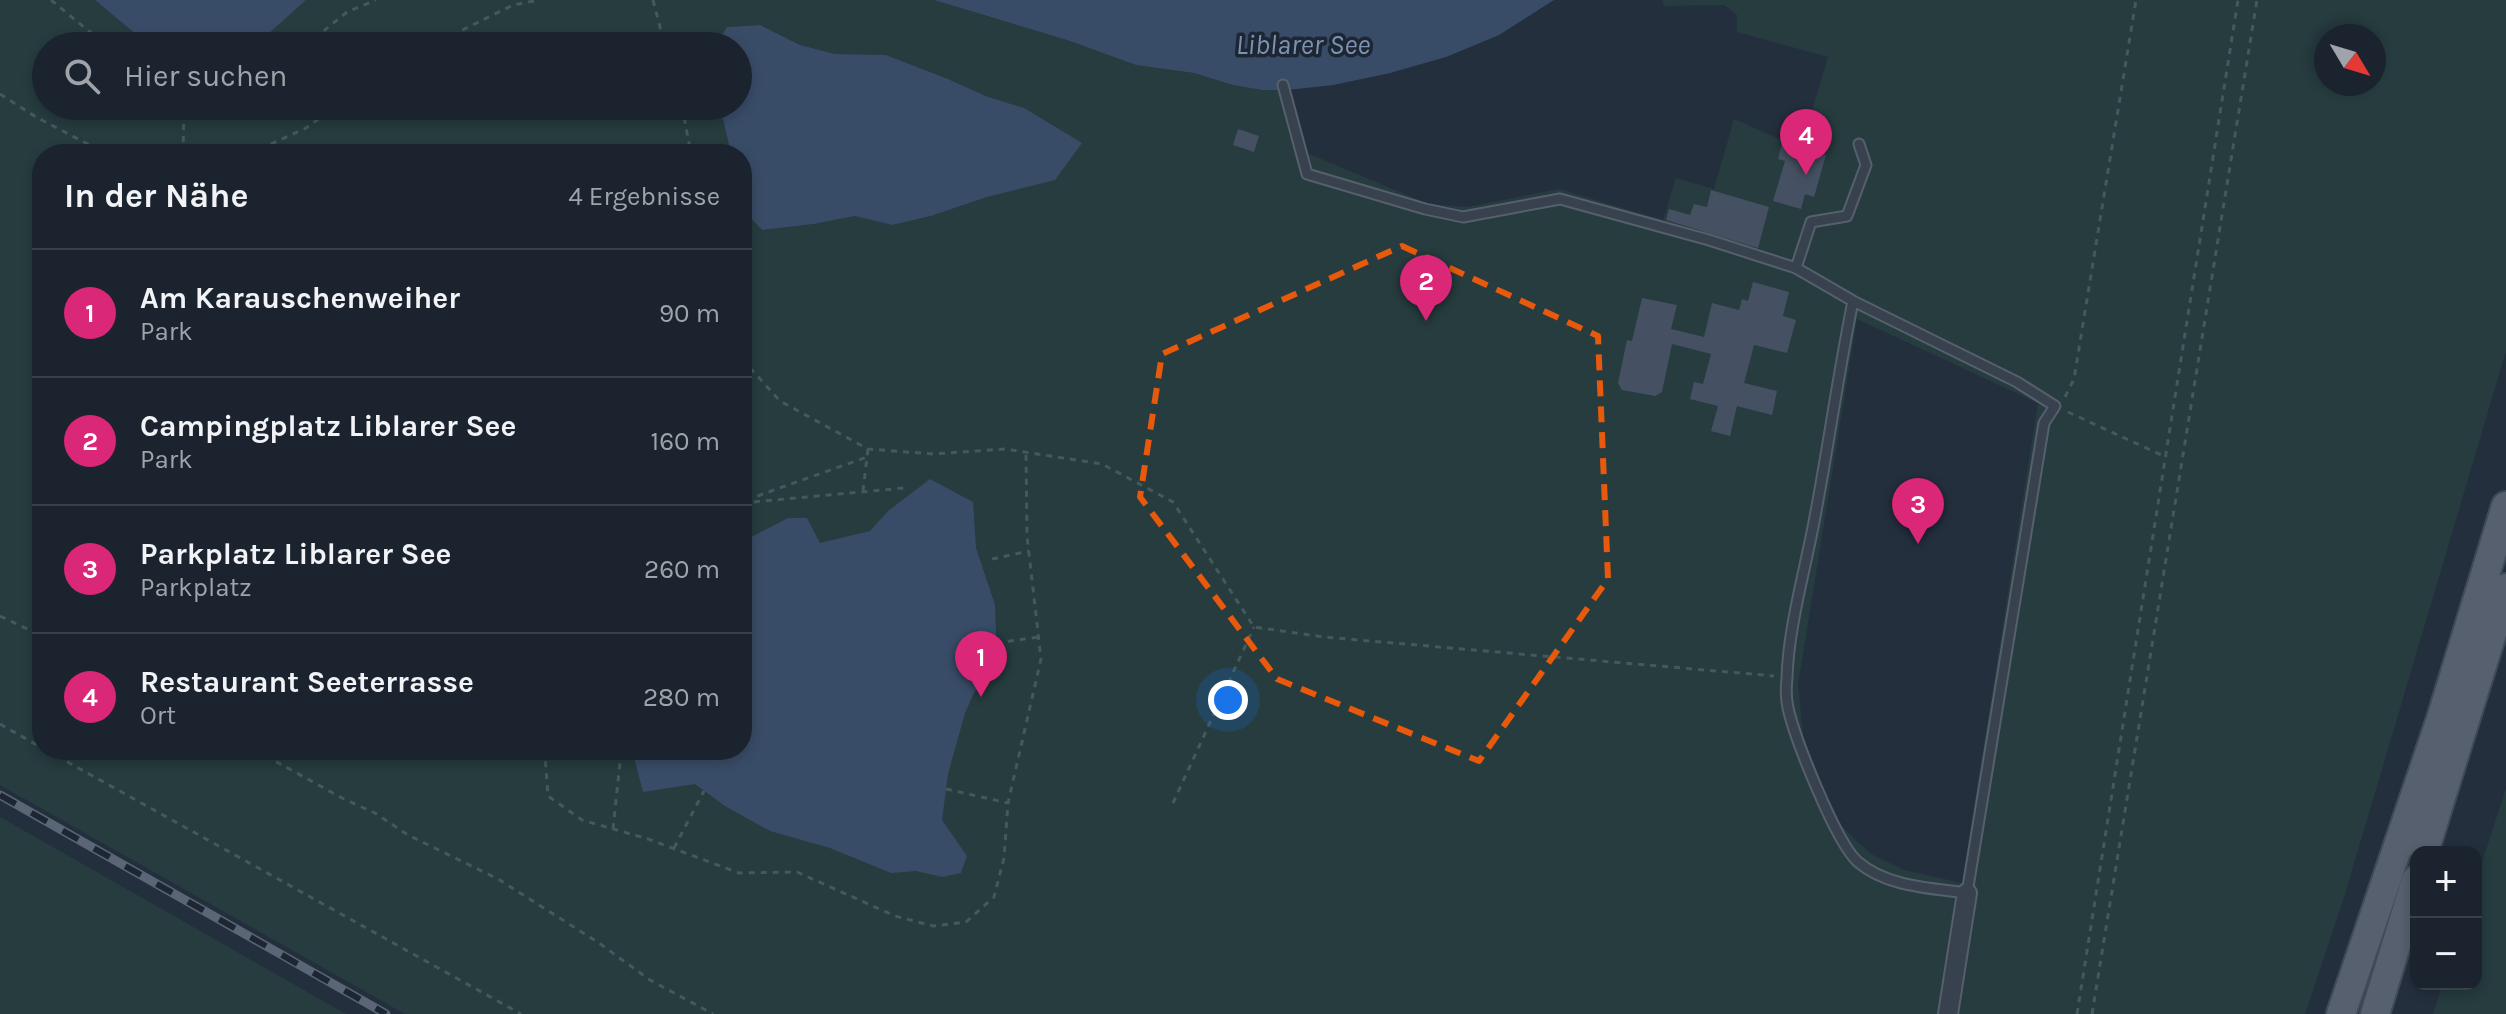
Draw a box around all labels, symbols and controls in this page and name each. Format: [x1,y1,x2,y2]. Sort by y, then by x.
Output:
north arrow [2314,24,2386,96]
water label: Liblarer See [1236,28,1370,61]
search box [32,32,752,120]
icon: search [60,54,104,98]
text: Hier suchen [124,58,287,94]
pin: 4 [1780,109,1832,175]
text: In der Nähe [64,176,248,216]
text: 4 Ergebnisse [568,181,720,212]
pin: 2 [1400,255,1452,321]
text: Am Karauschenweiher [140,280,460,316]
text: 1 [85,298,95,329]
text: 90 m [659,298,720,329]
text: Park [140,316,193,347]
text: Campingplatz Liblarer See [140,408,516,444]
text: 2 [82,426,98,457]
text: 160 m [651,426,720,457]
text: Park [140,444,193,475]
pin: 3 [1892,478,1944,544]
text: Parkplatz Liblarer See [140,536,451,572]
text: 3 [82,554,98,585]
text: 260 m [644,554,720,585]
text: Parkplatz [140,572,252,603]
pin: 1 [955,631,1007,697]
text: Restaurant Seeterrasse [140,664,474,700]
your location [1208,680,1248,720]
text: 4 [82,682,98,713]
text: 280 m [643,682,720,713]
text: Ort [140,700,176,731]
map controls [2410,846,2482,990]
button: + [2410,846,2482,918]
button: − [2410,918,2482,990]

